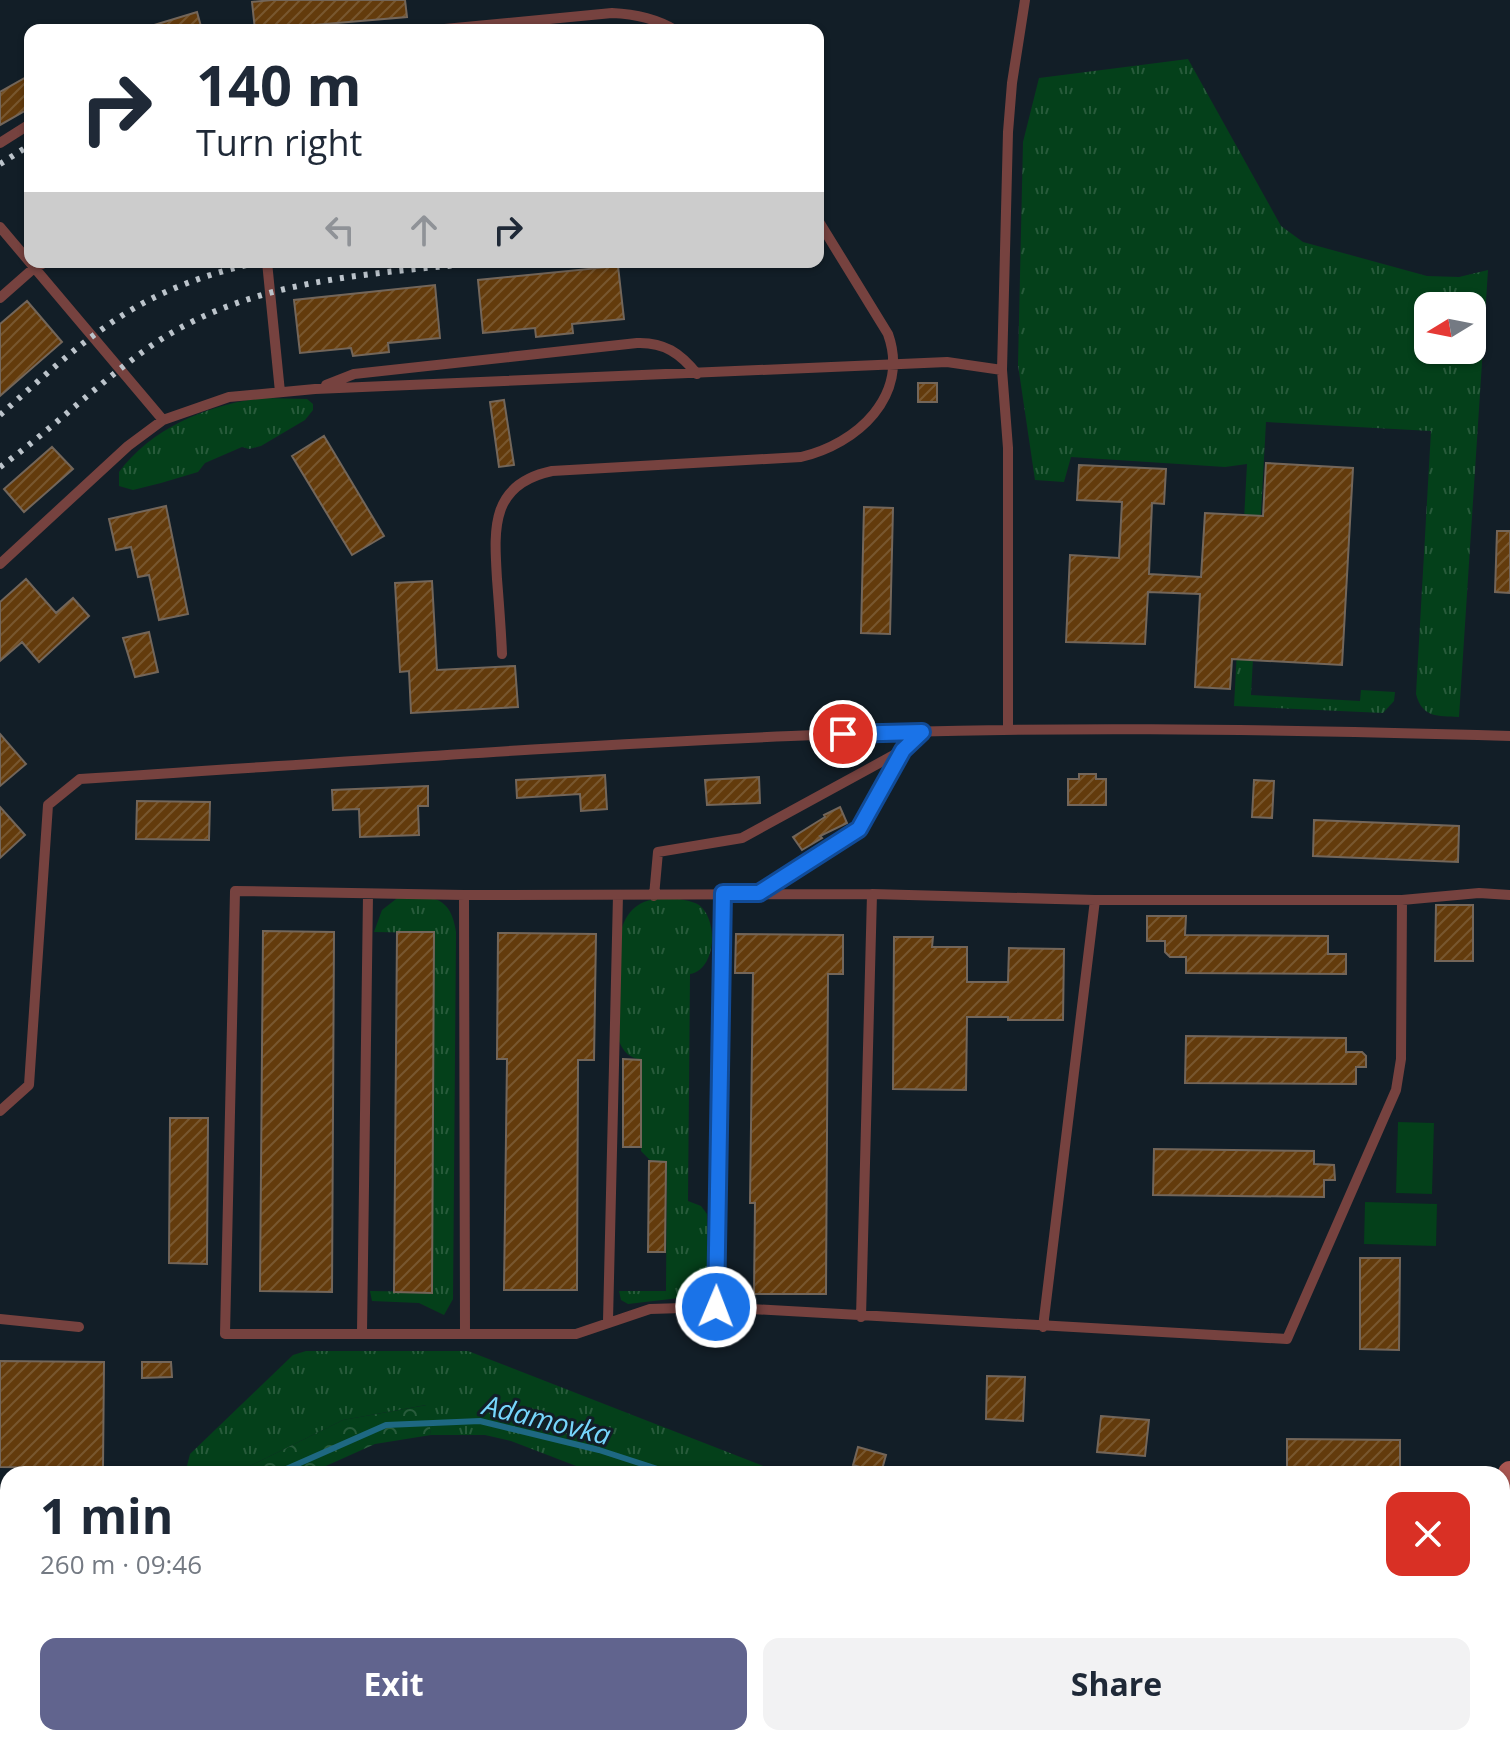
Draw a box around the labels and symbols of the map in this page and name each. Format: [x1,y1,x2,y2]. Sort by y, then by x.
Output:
north arrow [1414,292,1486,364]
pin [809,700,877,768]
position arrow [674,1265,758,1349]
water label: Adamovka [477,1384,615,1453]

